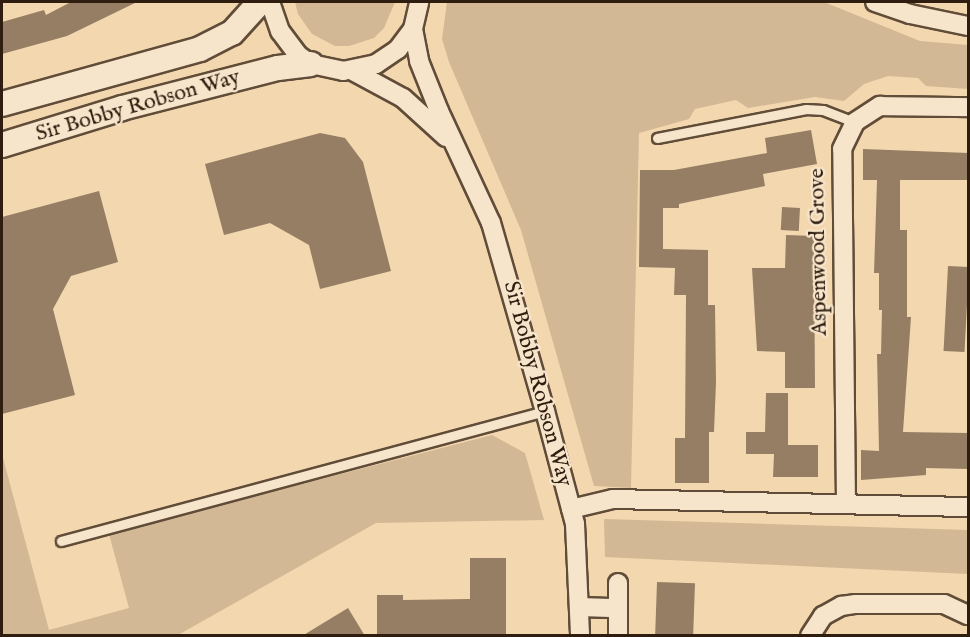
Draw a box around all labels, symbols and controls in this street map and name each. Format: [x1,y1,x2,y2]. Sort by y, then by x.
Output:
street label: Sir Bobby Robson Way [33,64,243,148]
street label: Aspenwood Grove [804,168,834,336]
street label: Sir Bobby Robson Way [497,278,577,490]

